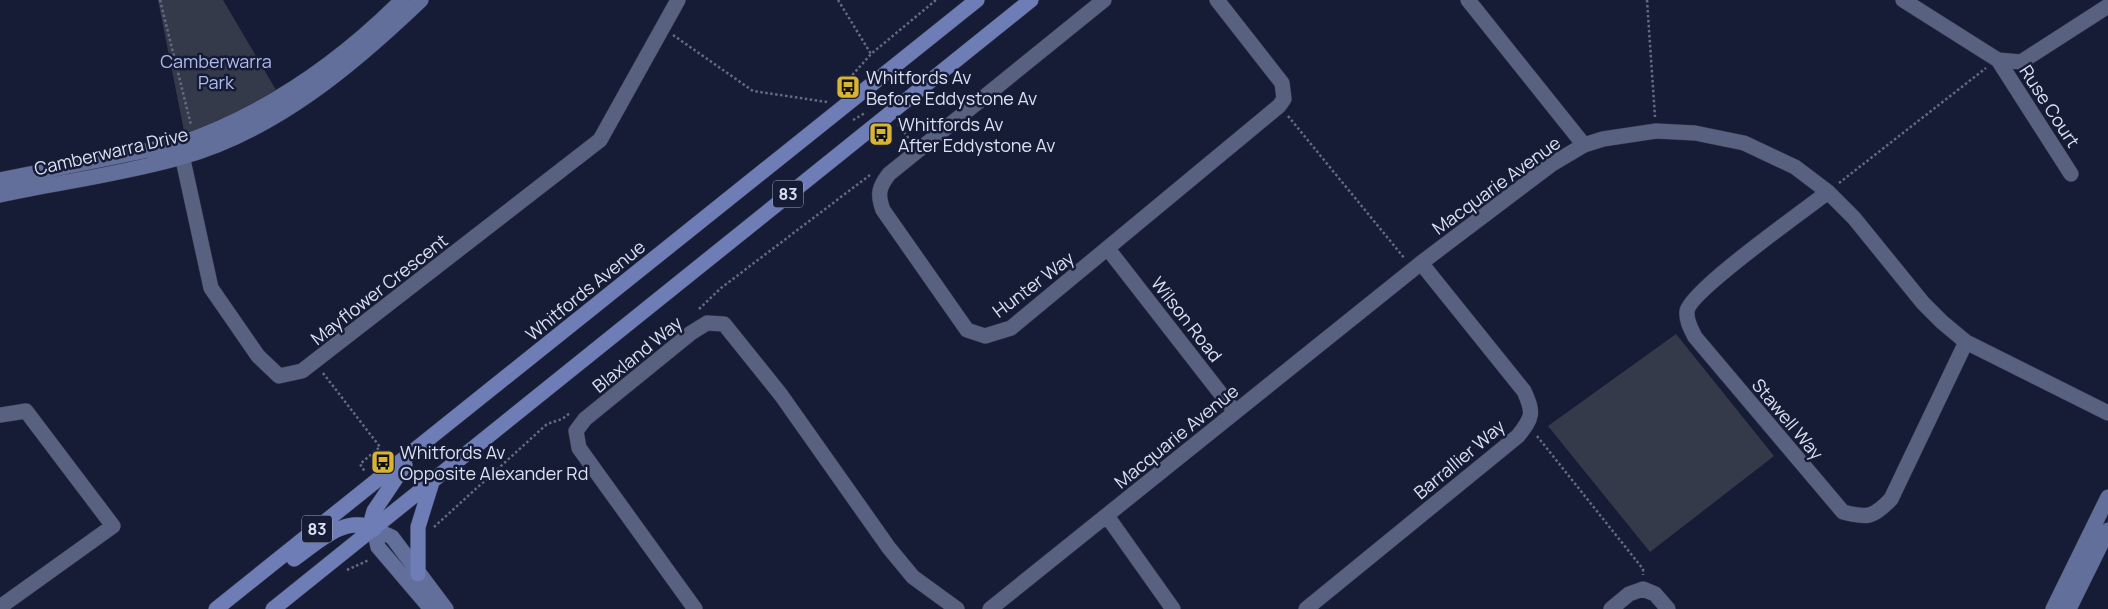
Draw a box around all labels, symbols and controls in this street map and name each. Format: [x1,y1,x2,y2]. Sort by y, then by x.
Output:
park label: Camberwarra Park [160,49,272,94]
street label: Ruse Court [2014,60,2086,152]
place label: Whitfords Av Before Eddystone Av [866,65,1037,110]
bus stop icon: Whitfords Av Before Eddystone Av [835,74,861,100]
place label: Whitfords Av After Eddystone Av [898,112,1055,157]
bus stop icon: Whitfords Av After Eddystone Av [868,121,894,147]
street label: Camberwarra Drive [32,122,190,180]
street label: Macquarie Avenue [1427,130,1565,240]
road number: 83 [773,180,803,208]
street label: Mayflower Crescent [306,228,452,350]
street label: Whitfords Avenue [520,234,650,346]
street label: Hunter Way [987,245,1079,323]
street label: Wilson Road [1146,271,1228,367]
street label: Blaxland Way [587,310,687,398]
street label: Stawell Way [1747,373,1829,465]
street label: Macquarie Avenue [1109,379,1243,493]
street label: Barrallier Way [1408,414,1510,504]
place label: Whitfords Av Opposite Alexander Rd [400,440,588,485]
bus stop icon: Whitfords Av Opposite Alexander Rd [370,449,396,475]
road number: 83 [302,516,332,542]

